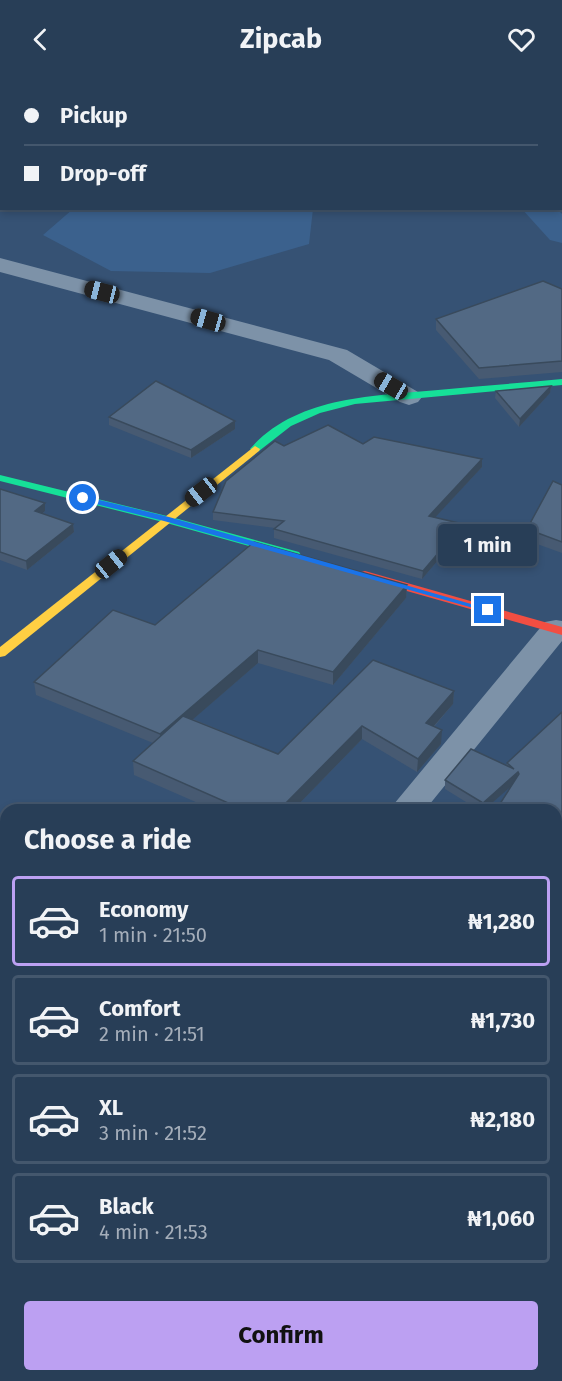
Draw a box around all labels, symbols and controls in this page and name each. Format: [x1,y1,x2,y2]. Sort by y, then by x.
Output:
icon: back [24,23,57,56]
text: Zipcab [240,23,322,55]
icon: heart [505,23,538,56]
text: Pickup [60,102,128,129]
text: Drop-off [60,160,146,187]
car [82,279,122,305]
car [188,306,228,334]
car [371,369,411,403]
car [181,474,221,510]
route start [69,484,96,511]
callout: 1 min [438,523,538,565]
text: 1 min [463,533,512,557]
car [91,546,131,582]
route end [474,596,501,623]
text: Choose a ride [24,824,191,856]
icon: car [27,894,81,948]
text: Economy [99,896,188,923]
text: ₦1,280 [468,908,535,935]
text: 1 min · 21:50 [99,923,207,947]
icon: car [27,993,81,1047]
text: Comfort [99,995,180,1022]
text: ₦1,730 [471,1007,535,1034]
text: 2 min · 21:51 [99,1022,205,1046]
icon: car [27,1092,81,1146]
text: XL [99,1094,123,1121]
text: ₦2,180 [470,1106,535,1133]
text: 3 min · 21:52 [99,1121,207,1145]
icon: car [27,1191,81,1245]
text: Black [99,1193,154,1220]
text: ₦1,060 [467,1205,535,1232]
text: 4 min · 21:53 [99,1220,208,1244]
button: Confirm [24,1301,538,1370]

